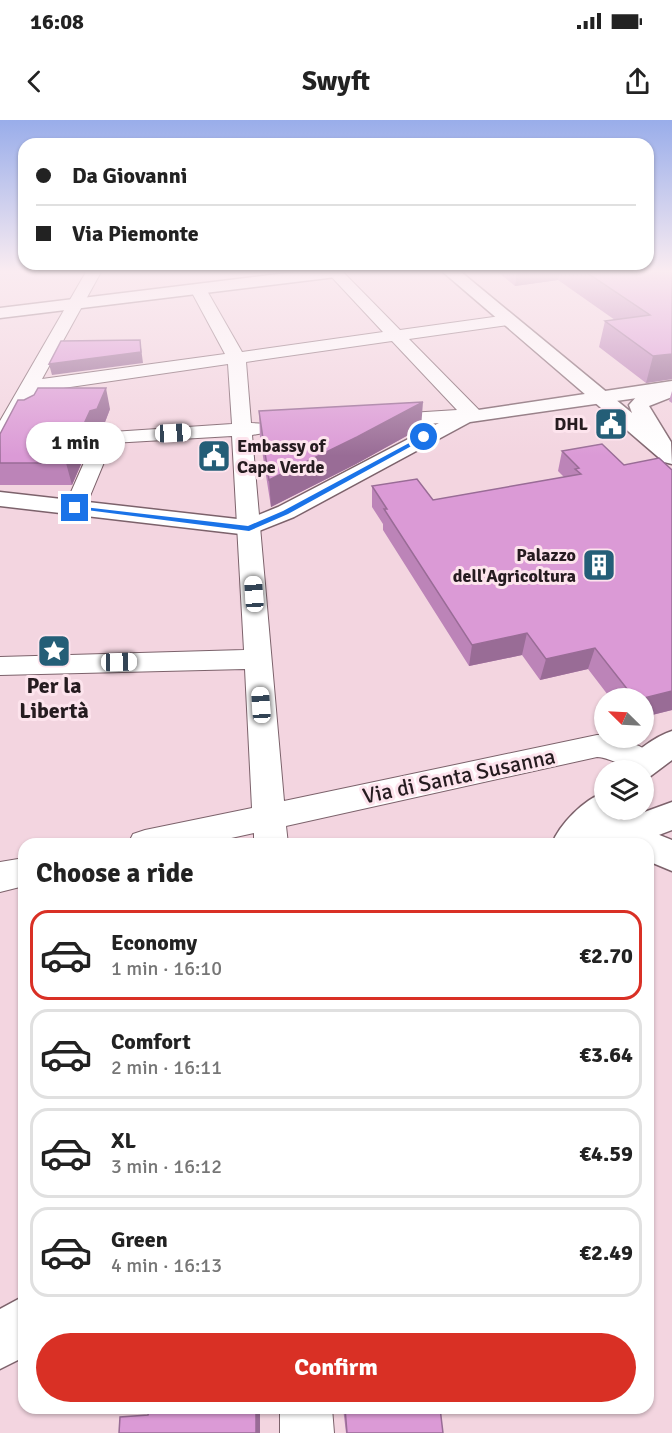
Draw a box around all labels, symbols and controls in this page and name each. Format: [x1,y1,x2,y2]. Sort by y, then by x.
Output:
text: 16:08 [30,8,84,35]
icon: back [18,65,51,98]
text: Swyft [302,65,370,98]
icon: share [621,65,654,98]
text: Da Giovanni [72,162,187,189]
text: Via Piemonte [72,220,199,247]
public building icon: DHL [593,406,629,442]
place label: DHL [554,413,589,435]
callout: 1 min [26,421,124,463]
car [155,423,191,443]
route start [410,423,437,450]
text: 1 min [51,430,100,455]
place label: Embassy of Cape Verde [237,435,327,478]
public building icon: Embassy of Cape Verde [196,438,232,474]
route end [61,494,88,521]
place label: Palazzo dell'Agricoltura [453,544,576,587]
building icon: Palazzo dell'Agricoltura [581,547,617,583]
car [244,575,264,613]
place icon: Per la Libertà [36,633,72,669]
car [101,653,137,671]
place label: Per la Libertà [19,672,89,724]
car [251,686,271,724]
north arrow [594,688,654,748]
map controls [594,688,654,820]
street label: Via di Santa Susanna [360,742,558,810]
button: layers [594,760,654,820]
text: Choose a ride [36,857,194,890]
icon: car [39,928,93,982]
text: Economy [111,929,197,956]
text: €2.70 [579,942,633,969]
text: 1 min · 16:10 [111,956,222,981]
icon: car [39,1027,93,1081]
text: Comfort [111,1028,191,1055]
text: €3.64 [579,1041,633,1068]
text: 2 min · 16:11 [111,1055,222,1080]
icon: car [39,1126,93,1180]
text: XL [111,1127,136,1154]
text: €4.59 [579,1140,633,1167]
text: 3 min · 16:12 [111,1154,222,1179]
icon: car [39,1225,93,1279]
text: Green [111,1226,168,1253]
text: €2.49 [579,1239,633,1266]
text: 4 min · 16:13 [111,1253,222,1278]
button: Confirm [36,1333,636,1402]

